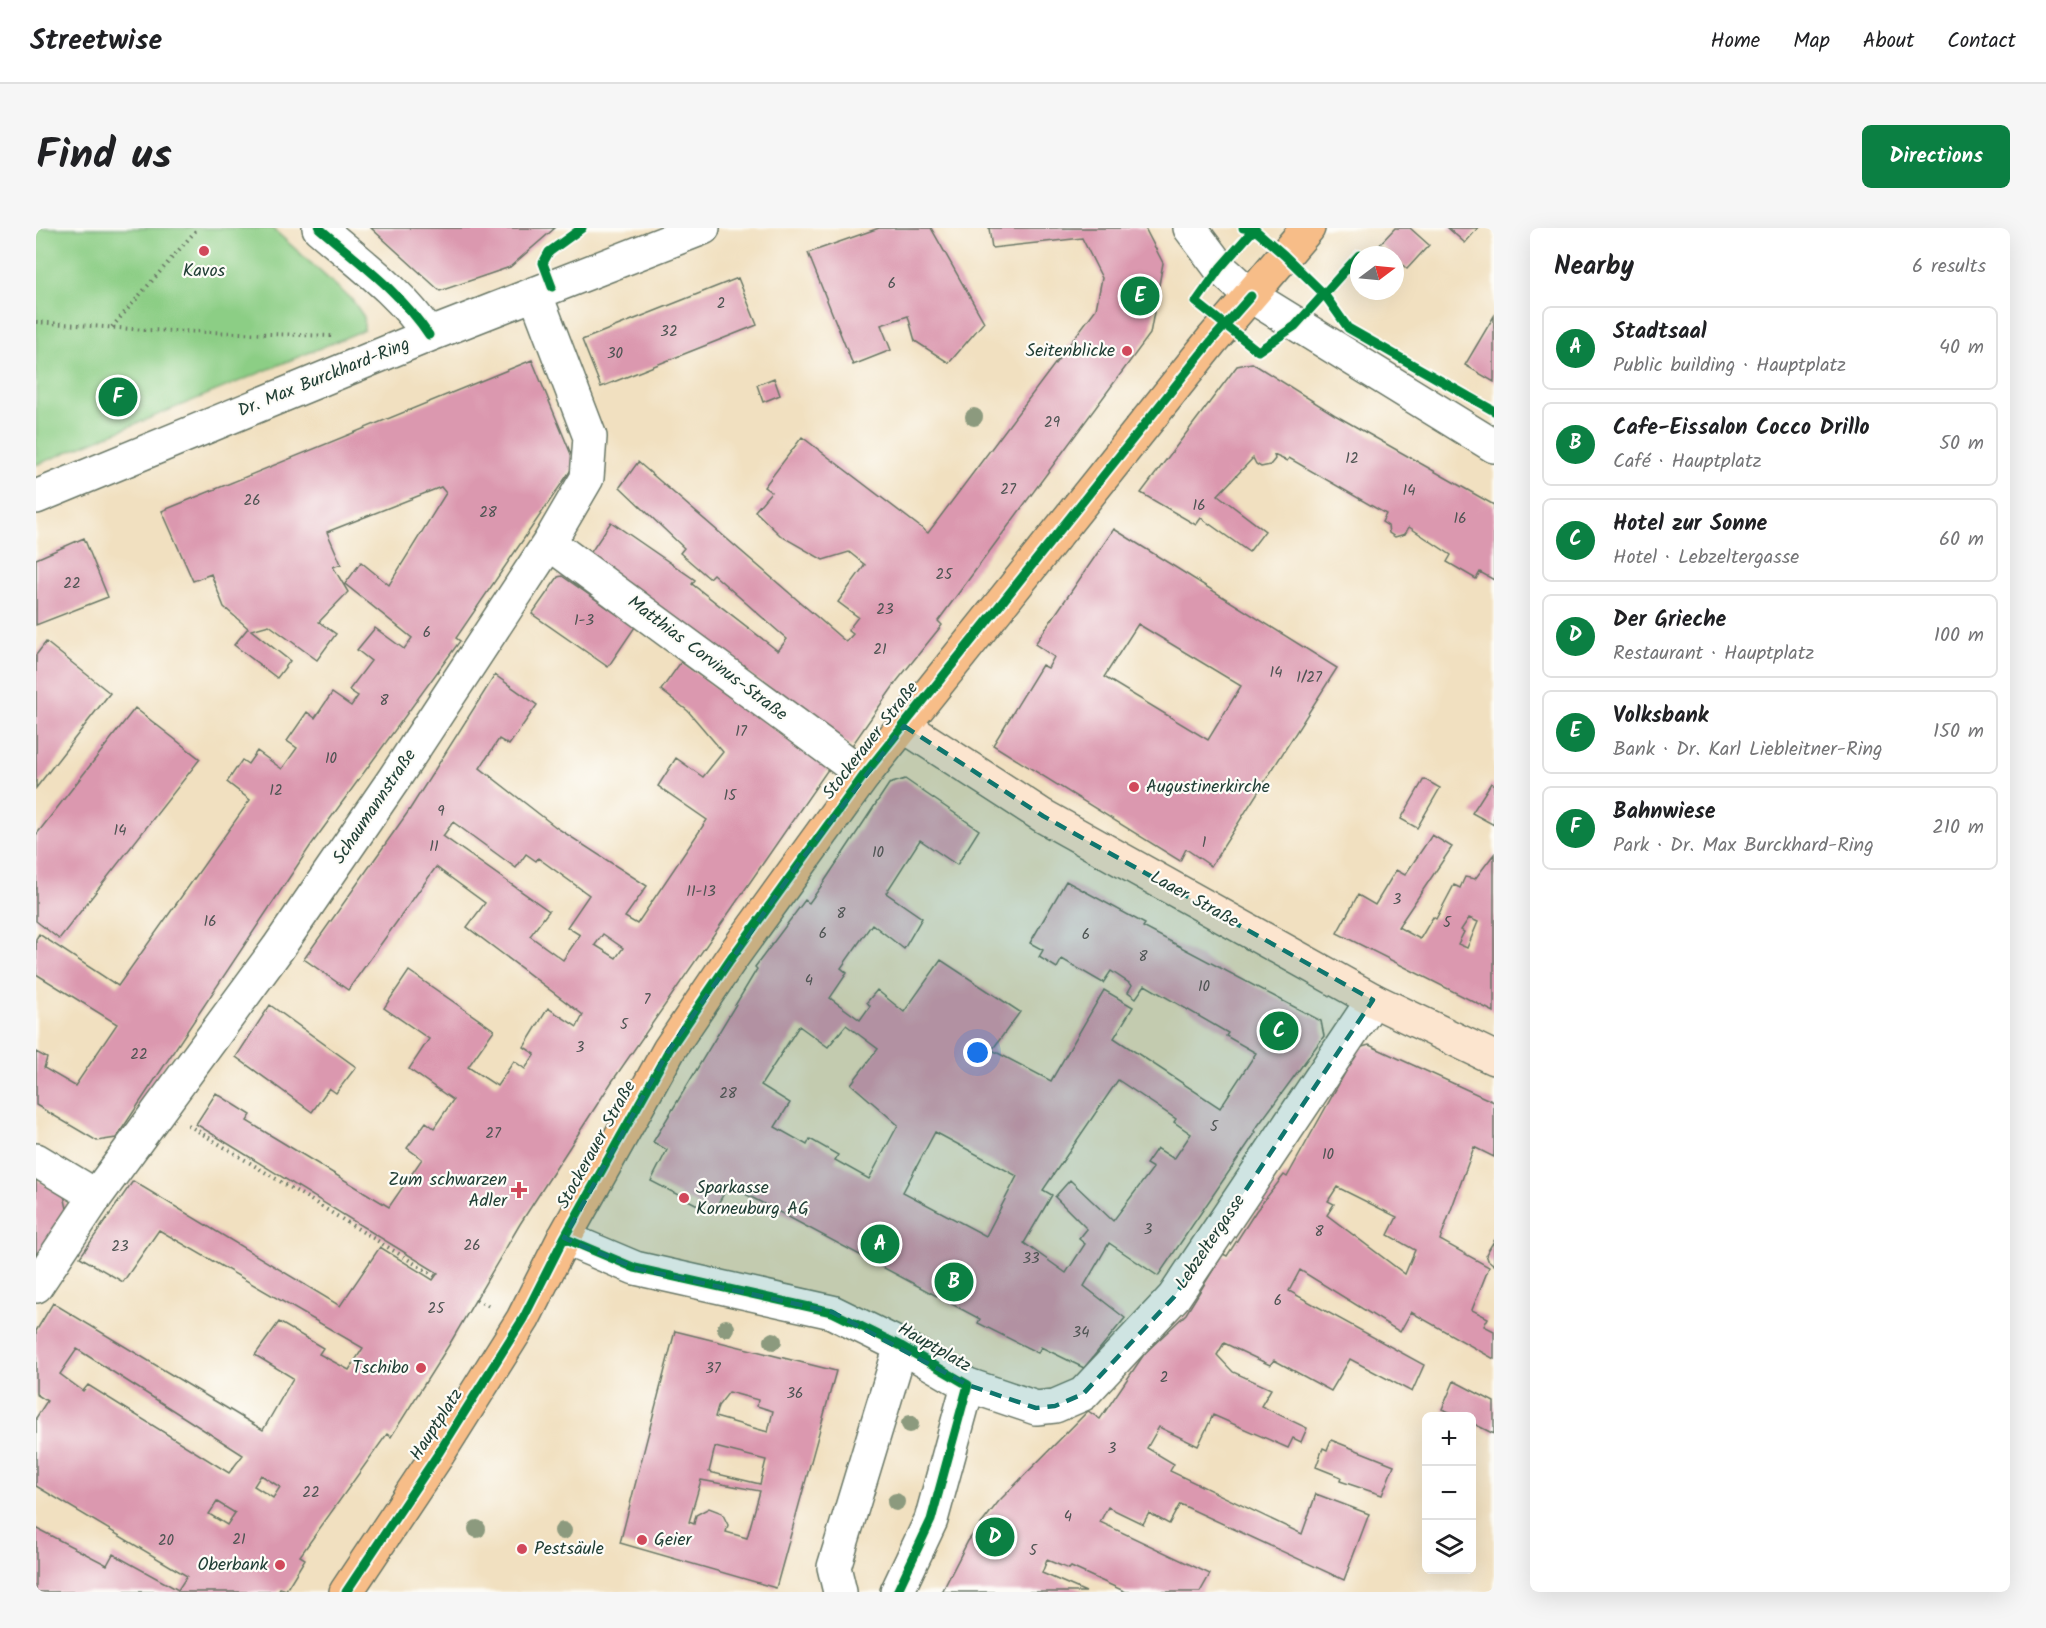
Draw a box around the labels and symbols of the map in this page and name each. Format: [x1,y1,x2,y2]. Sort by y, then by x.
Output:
marker: Kavos [197,244,211,258]
north arrow [1350,246,1404,300]
place label: Kavos [183,257,226,286]
house number: 6 [888,272,896,296]
pin: E [1120,274,1160,318]
house number: 2 [717,292,725,316]
house number: 32 [660,320,678,344]
street label: Dr. Max Burckhard-Ring [234,330,414,426]
place label: Seitenblicke [1026,337,1115,366]
house number: 30 [607,342,624,366]
marker: Seitenblicke [1120,344,1134,358]
pin: F [98,374,137,420]
house number: 29 [1044,411,1061,435]
house number: 12 [1345,447,1359,471]
house number: 27 [1000,478,1017,502]
house number: 14 [1403,479,1415,503]
house number: 26 [243,489,261,513]
house number: 16 [1192,494,1206,518]
house number: 28 [479,501,498,525]
house number: 16 [1453,507,1467,531]
house number: 25 [936,563,953,587]
house number: 22 [63,572,81,596]
street label: Matthias Corvinus-Straße [621,589,793,729]
house number: 23 [876,598,894,622]
house number: 1-3 [574,609,595,633]
house number: 6 [423,621,431,645]
house number: 21 [873,638,887,662]
house number: 14 [1270,661,1282,685]
house number: 1/27 [1296,666,1323,690]
street label: Stockerauer Straße [816,676,926,806]
house number: 8 [379,689,389,713]
house number: 17 [735,720,748,744]
street label: Schaumannstraße [326,743,424,871]
house number: 10 [325,747,338,771]
place label: Augustinerkirche [1146,773,1270,802]
house number: 12 [269,779,283,803]
marker: Augustinerkirche [1127,780,1141,794]
house number: 15 [724,784,737,808]
house number: 9 [437,800,445,824]
house number: 14 [114,819,126,843]
house number: 1 [1202,831,1207,855]
house number: 11 [429,835,439,859]
house number: 10 [872,841,885,865]
street label: Laaer Straße [1144,864,1244,936]
house number: 11-13 [686,880,716,904]
house number: 3 [1393,888,1402,912]
house number: 8 [836,902,846,926]
house number: 16 [203,910,217,934]
house number: 5 [1443,911,1452,935]
house number: 6 [819,922,827,946]
house number: 6 [1082,923,1090,947]
house number: 8 [1138,945,1148,969]
house number: 4 [805,969,813,993]
house number: 10 [1198,975,1211,999]
house number: 7 [644,988,652,1012]
pin: C [1260,1008,1298,1054]
house number: 5 [620,1013,629,1037]
house number: 3 [576,1036,585,1060]
your location [963,1038,992,1067]
house number: 22 [130,1043,148,1067]
street label: Stockerauer Straße [550,1075,644,1215]
house number: 28 [719,1082,738,1106]
house number: 5 [1210,1115,1219,1139]
house number: 27 [485,1122,502,1146]
house number: 10 [1322,1143,1335,1167]
place label: Zum schwarzen Adler [388,1166,508,1216]
place label: Sparkasse Korneuburg AG [696,1174,809,1224]
marker: Zum schwarzen Adler [512,1183,526,1197]
street label: Lebzeltergasse [1168,1189,1254,1295]
marker: Sparkasse Korneuburg AG [677,1191,691,1205]
house number: 3 [1144,1218,1153,1242]
house number: 8 [1314,1220,1324,1244]
pin: A [860,1222,900,1266]
house number: 26 [463,1234,481,1258]
house number: 23 [111,1235,129,1259]
house number: 33 [1022,1247,1040,1271]
pin: B [934,1260,974,1304]
house number: 6 [1274,1289,1282,1313]
house number: 25 [428,1297,445,1321]
street label: Hauptplatz [892,1315,976,1381]
house number: 34 [1073,1321,1089,1345]
place label: Tschibo [352,1354,409,1383]
house number: 37 [705,1357,722,1381]
marker: Tschibo [414,1361,428,1375]
house number: 2 [1160,1366,1168,1390]
house number: 36 [787,1382,803,1406]
street label: Hauptplatz [403,1383,471,1467]
house number: 3 [1108,1437,1117,1461]
house number: 22 [302,1481,320,1505]
house number: 4 [1064,1505,1072,1529]
pin: D [976,1514,1014,1560]
place label: Geier [654,1526,692,1555]
house number: 21 [232,1528,246,1552]
house number: 20 [158,1529,175,1553]
marker: Geier [635,1533,649,1547]
place label: Pestsäule [534,1535,604,1564]
house number: 5 [1029,1539,1038,1563]
marker: Pestsäule [515,1542,529,1556]
place label: Oberbank [198,1551,269,1580]
marker: Oberbank [273,1558,287,1572]

